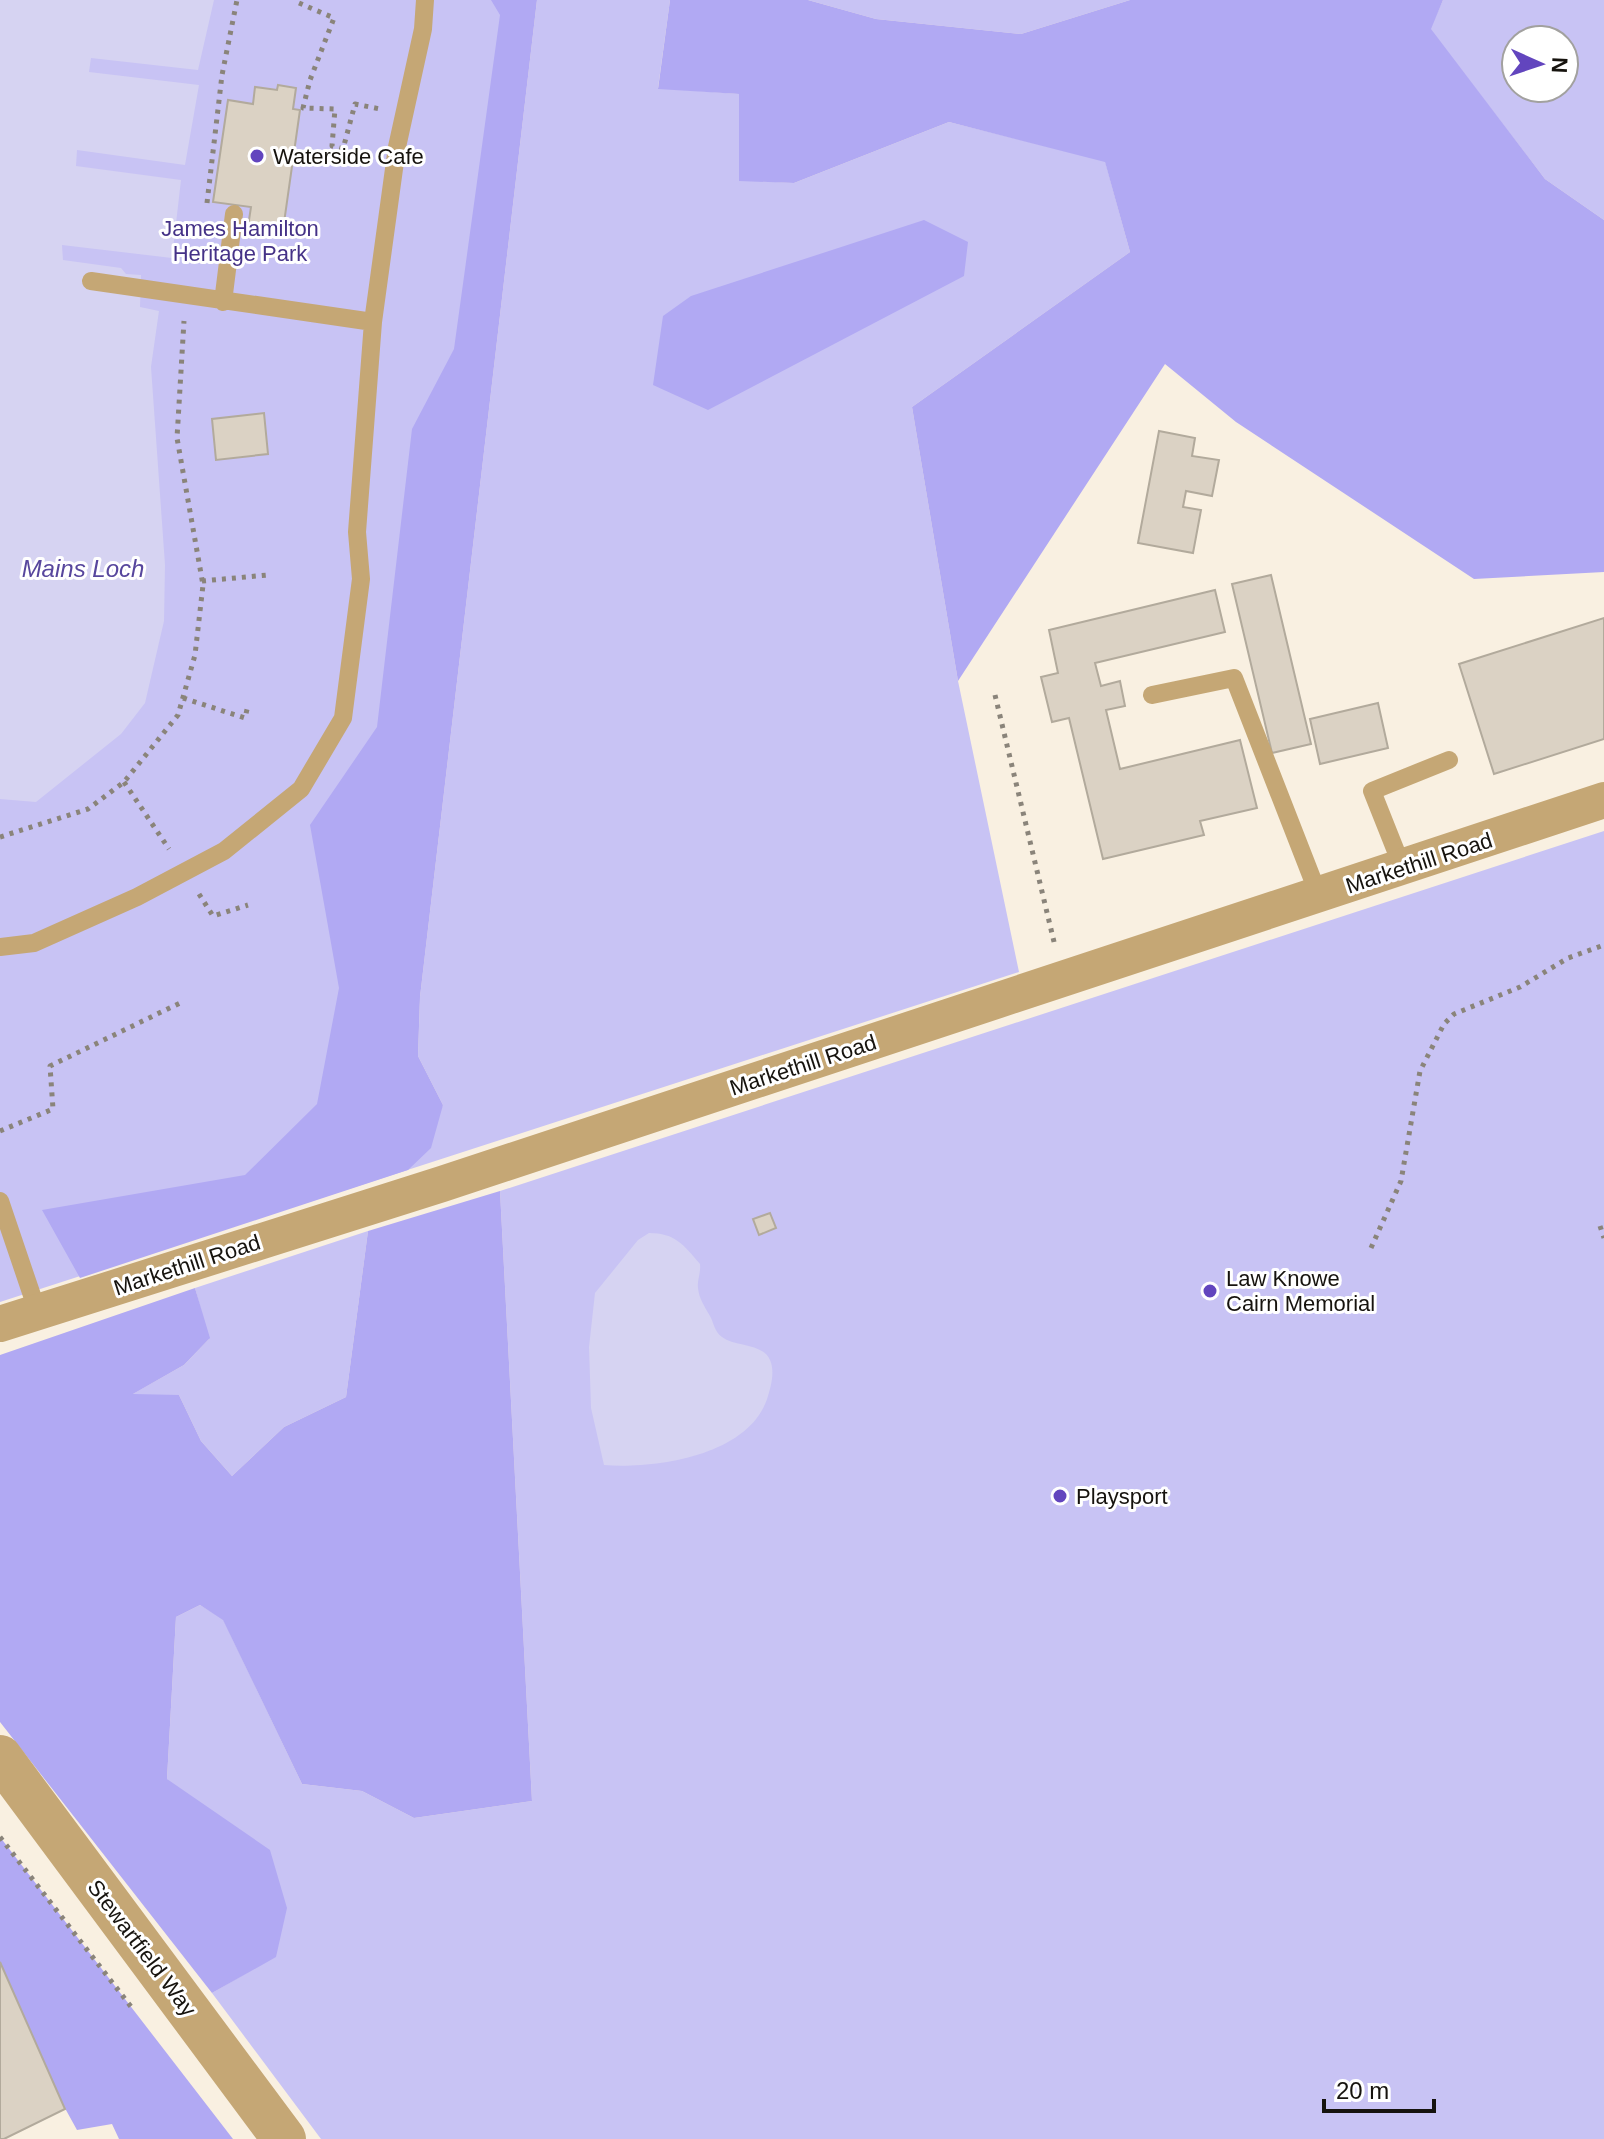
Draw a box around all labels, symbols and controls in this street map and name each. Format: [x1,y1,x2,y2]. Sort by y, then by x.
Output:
north arrow [1500,24,1580,104]
text: N [1547,56,1572,74]
place label: Waterside Cafe [273,144,424,169]
marker: Waterside Cafe [248,147,266,165]
park label: James Hamilton Heritage Park [161,216,319,266]
water label: Mains Loch [22,555,144,582]
street label: Markethill Road [1342,827,1496,899]
street label: Markethill Road [726,1029,880,1101]
street label: Markethill Road [110,1229,264,1301]
place label: Law Knowe Cairn Memorial [1226,1266,1375,1316]
marker: Law Knowe Cairn Memorial [1201,1282,1219,1300]
place label: Playsport [1076,1484,1168,1509]
marker: Playsport [1051,1487,1069,1505]
street label: Stewartfield Way [83,1875,201,2021]
scale bar [1324,2063,1434,2113]
text: 20 m [1336,2077,1389,2104]

